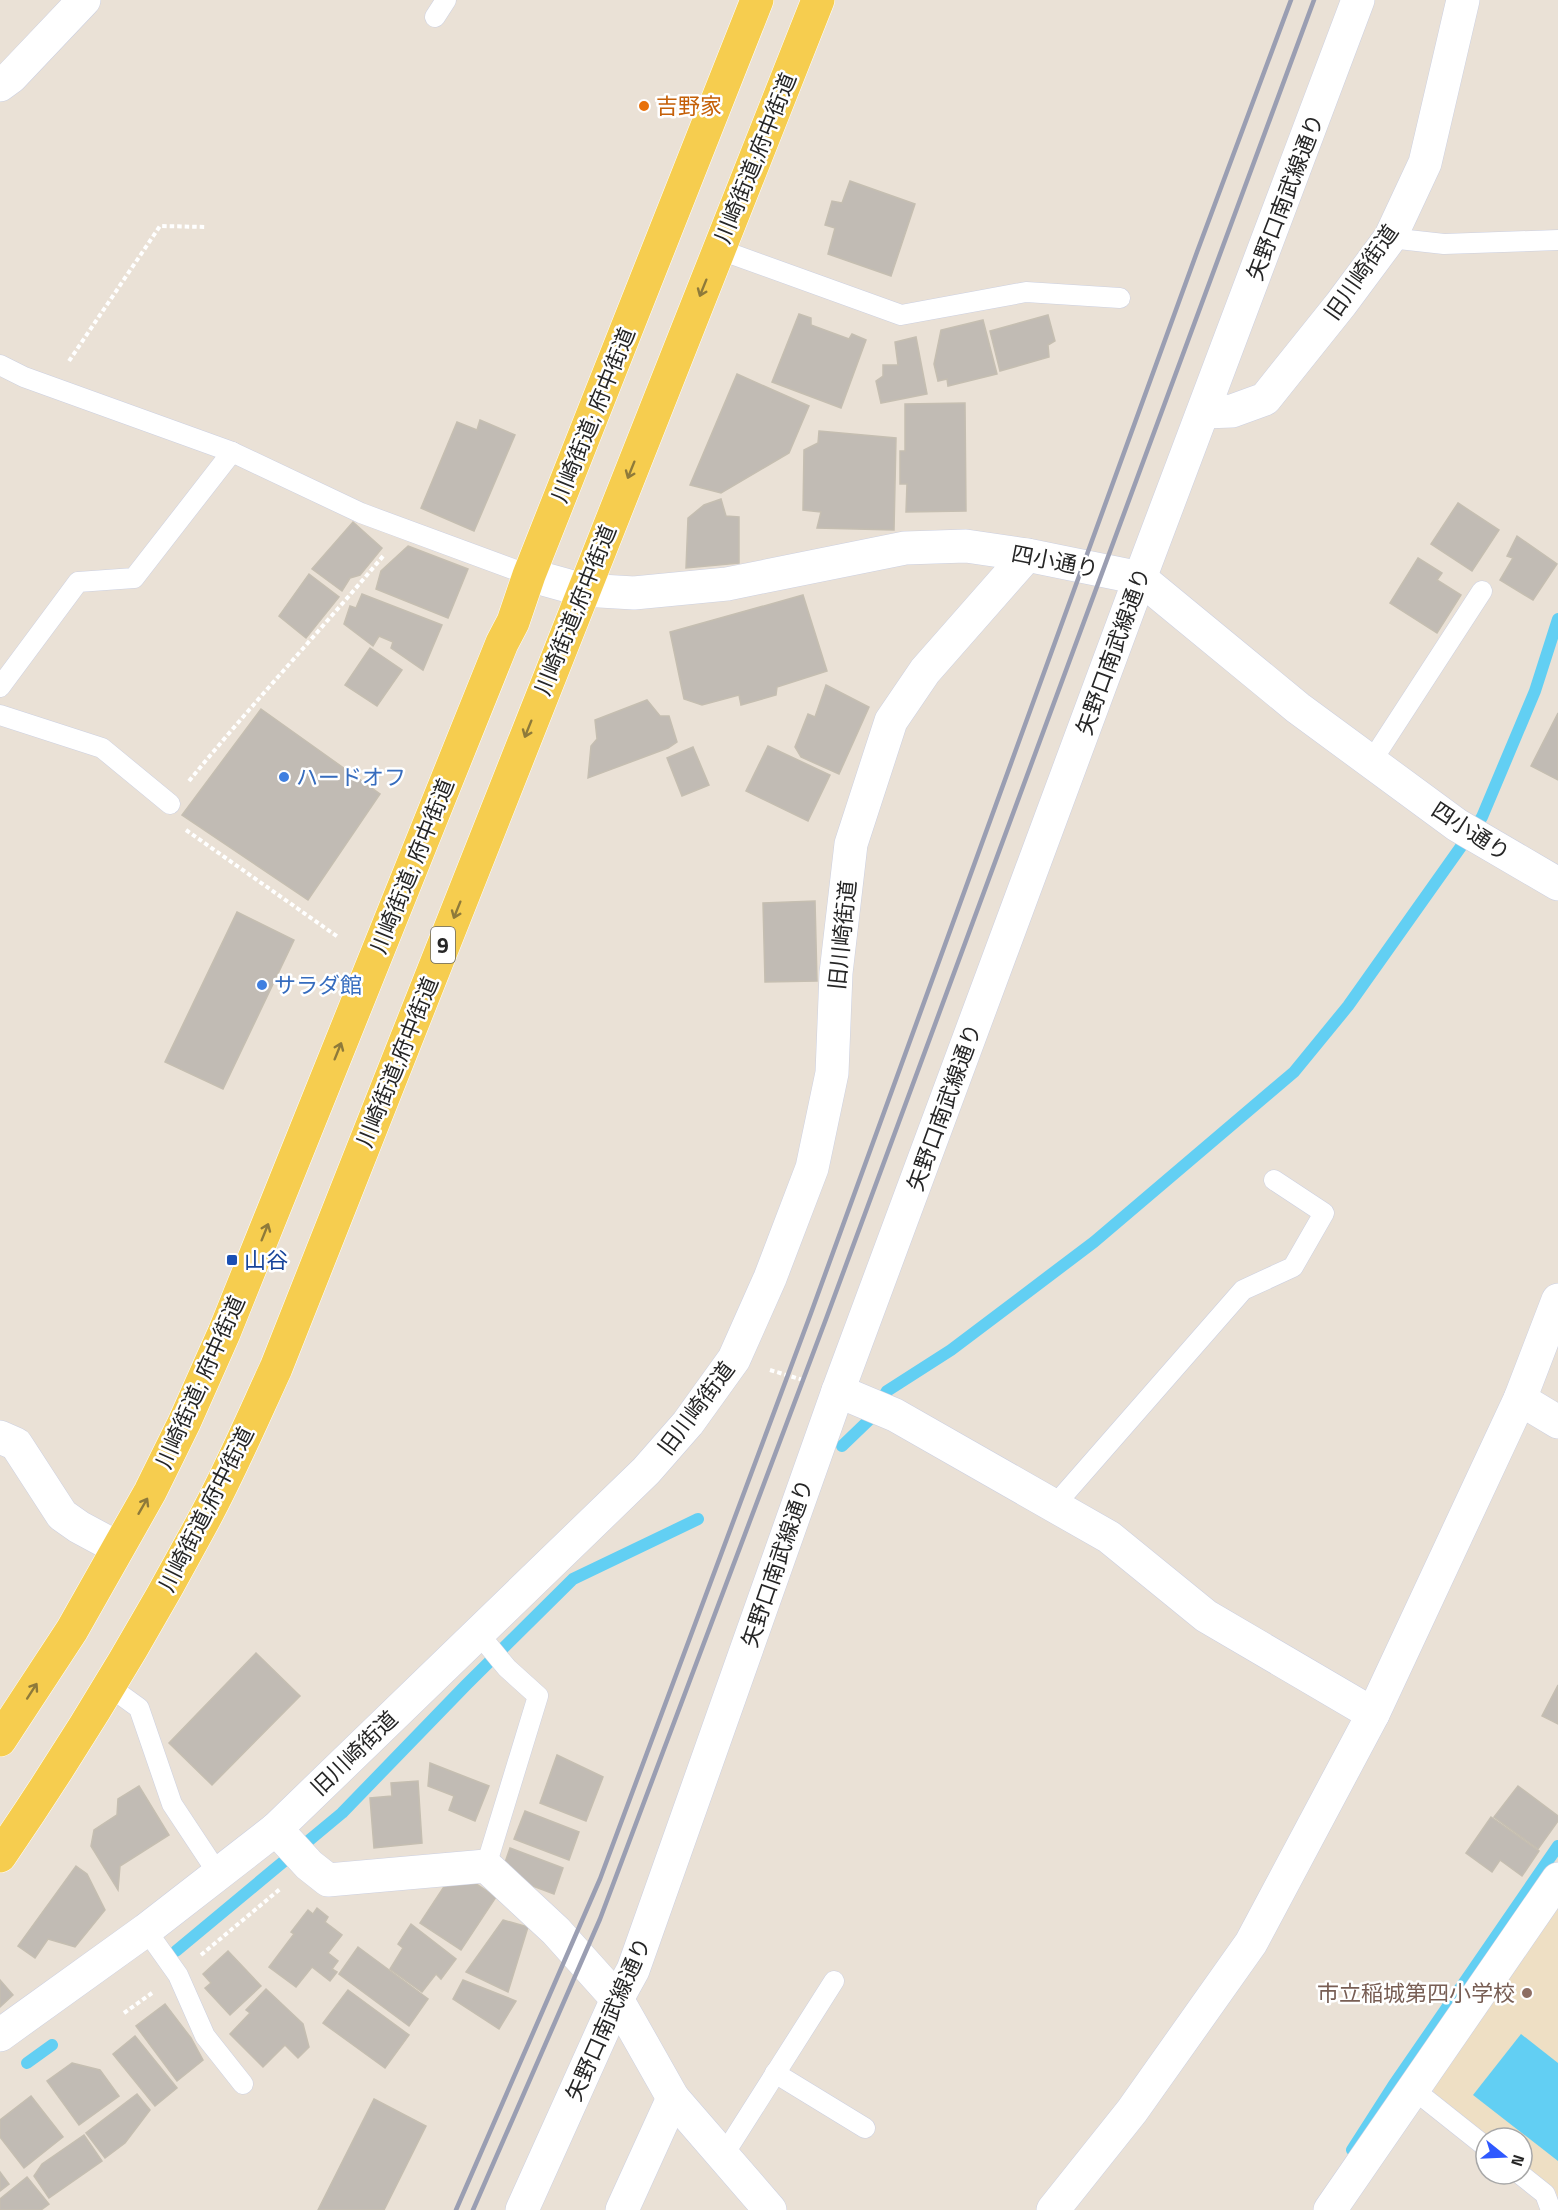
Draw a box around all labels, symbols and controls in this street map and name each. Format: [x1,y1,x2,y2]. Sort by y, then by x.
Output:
street label: 川崎街道;府中街道 [705,68,805,248]
place label: 吉野家 [656,89,722,123]
marker: 吉野家 [637,99,651,113]
street label: 矢野口南武線通り [1238,109,1332,285]
street label: 旧川崎街道 [1316,217,1406,327]
one-way arrow [697,279,708,297]
street label: 川崎街道; 府中街道 [542,322,644,508]
one-way arrow [625,460,636,478]
street label: 川崎街道;府中街道 [525,520,625,700]
street label: 四小通り [1009,536,1101,586]
street label: 矢野口南武線通り [1067,562,1159,740]
one-way arrow [522,719,533,738]
place label: ハードオフ [296,760,406,794]
marker: ハードオフ [277,770,291,784]
street label: 川崎街道; 府中街道 [361,773,463,959]
street label: 四小通り [1425,793,1517,869]
street label: 旧川崎街道 [819,879,865,991]
one-way arrow [451,901,462,919]
road number: 9 [431,927,455,963]
place label: サラダ館 [274,968,362,1002]
street label: 川崎街道;府中街道 [347,972,447,1152]
marker: サラダ館 [255,978,269,992]
street label: 矢野口南武線通り [898,1018,990,1196]
one-way arrow [333,1042,344,1061]
one-way arrow [260,1223,271,1242]
place label: 山谷 [244,1243,288,1277]
marker: 山谷 [225,1253,239,1267]
street label: 川崎街道; 府中街道 [147,1290,253,1474]
street label: 旧川崎街道 [649,1354,743,1462]
street label: 川崎街道;府中街道 [150,1420,262,1598]
street label: 矢野口南武線通り [732,1474,822,1652]
one-way arrow [137,1498,149,1515]
one-way arrow [26,1683,38,1700]
street label: 旧川崎街道 [303,1703,405,1803]
street label: 矢野口南武線通り [557,1932,659,2106]
place label: 市立稲城第四小学校 [1317,1976,1515,2010]
marker: 市立稲城第四小学校 [1520,1986,1534,2000]
north arrow [1474,2126,1534,2186]
text: N [1505,2152,1531,2170]

